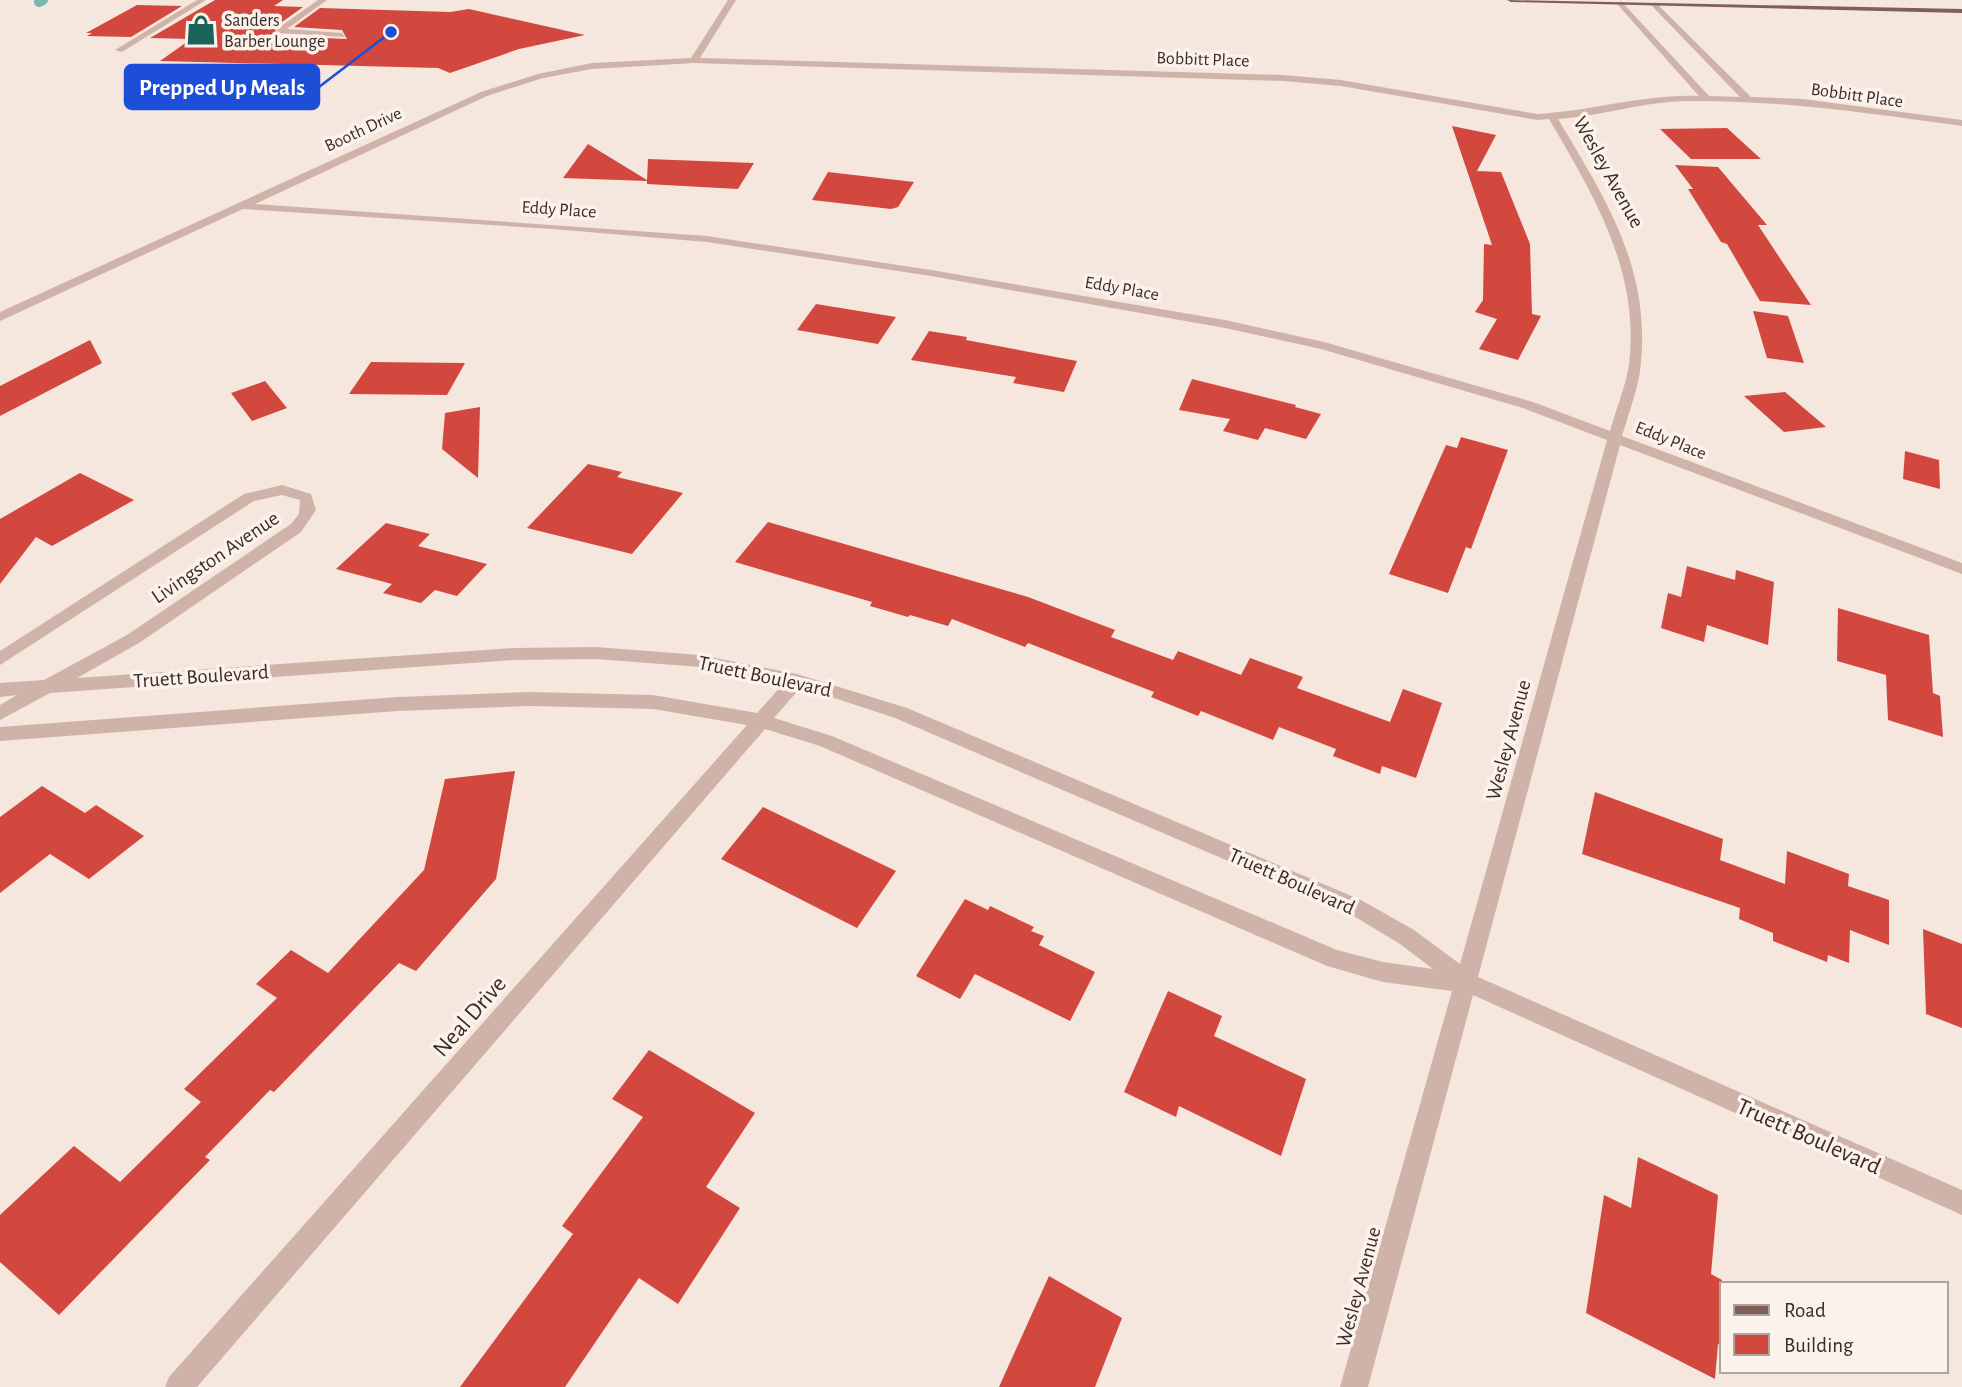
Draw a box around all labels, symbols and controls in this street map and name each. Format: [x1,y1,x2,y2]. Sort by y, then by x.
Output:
place label: Sanders Barber Lounge [224,12,325,51]
shop icon: Sanders Barber Lounge [184,13,218,47]
street label: Bobbitt Place [1156,49,1250,71]
callout: Prepped Up Meals [125,65,319,109]
text: Prepped Up Meals [139,77,305,100]
street label: Bobbitt Place [1810,81,1904,111]
street label: Booth Drive [322,104,405,156]
street label: Wesley Avenue [1569,113,1648,231]
street label: Eddy Place [521,198,597,222]
street label: Eddy Place [1083,274,1160,304]
street label: Eddy Place [1633,419,1709,463]
street label: Livingston Avenue [148,507,283,608]
street label: Truett Boulevard [696,652,834,701]
street label: Truett Boulevard [133,661,270,692]
street label: Wesley Avenue [1482,678,1535,803]
street label: Truett Boulevard [1226,844,1358,919]
street label: Neal Drive [429,972,511,1061]
street label: Truett Boulevard [1733,1094,1884,1179]
street label: Wesley Avenue [1332,1225,1385,1350]
legend [1720,1282,1948,1373]
text: Road [1784,1300,1826,1321]
text: Building [1784,1335,1854,1356]

